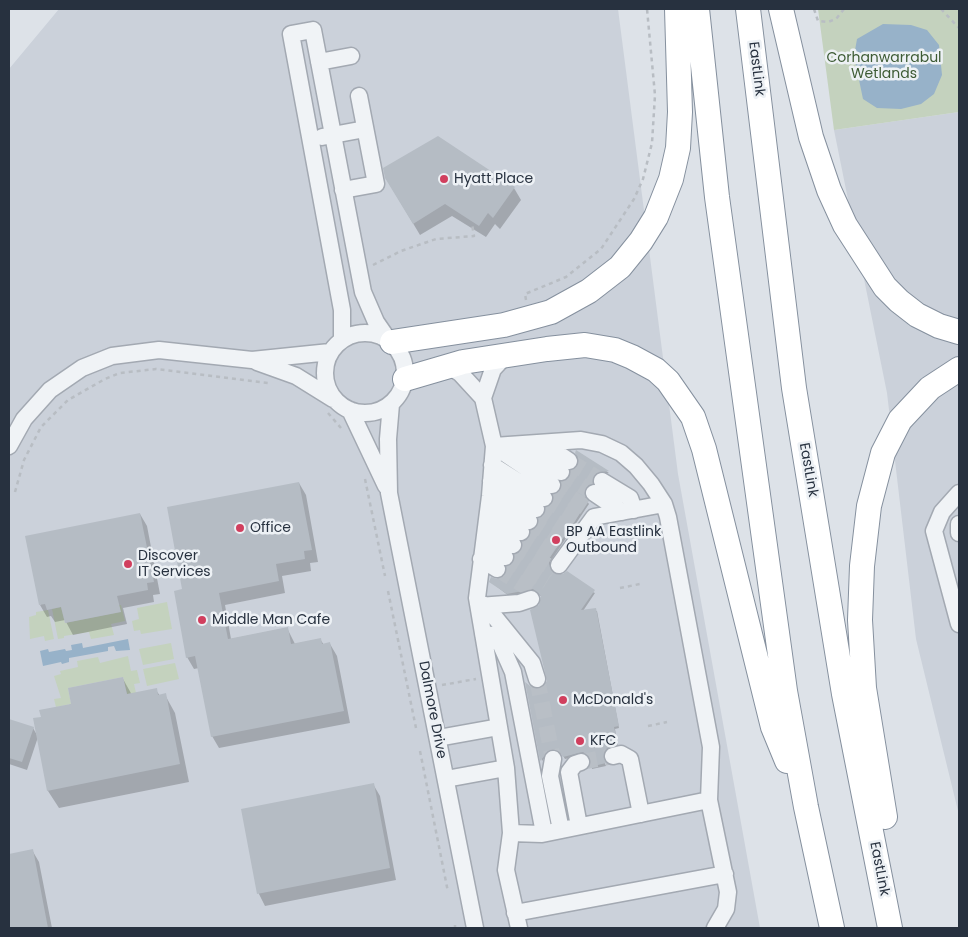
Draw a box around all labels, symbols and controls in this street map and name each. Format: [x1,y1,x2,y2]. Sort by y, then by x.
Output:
street label: EastLink [744,41,768,97]
park label: Corhanwarrabul Wetlands [826,50,942,82]
place label: Hyatt Place [454,171,533,187]
marker: Hyatt Place [438,173,450,185]
street label: EastLink [795,442,821,498]
place label: Office [250,520,291,536]
marker: Office [234,522,246,534]
place label: BP AA Eastlink Outbound [566,524,661,556]
marker: BP AA Eastlink Outbound [550,534,562,546]
place label: Discover IT Services [138,548,211,580]
marker: Discover IT Services [122,558,134,570]
place label: Middle Man Cafe [212,612,330,628]
marker: Middle Man Cafe [196,614,208,626]
street label: Dalmore Drive [414,660,450,760]
place label: McDonald's [573,692,653,708]
marker: McDonald's [557,694,569,706]
place label: KFC [590,733,616,749]
marker: KFC [574,735,586,747]
street label: EastLink [866,841,892,897]

